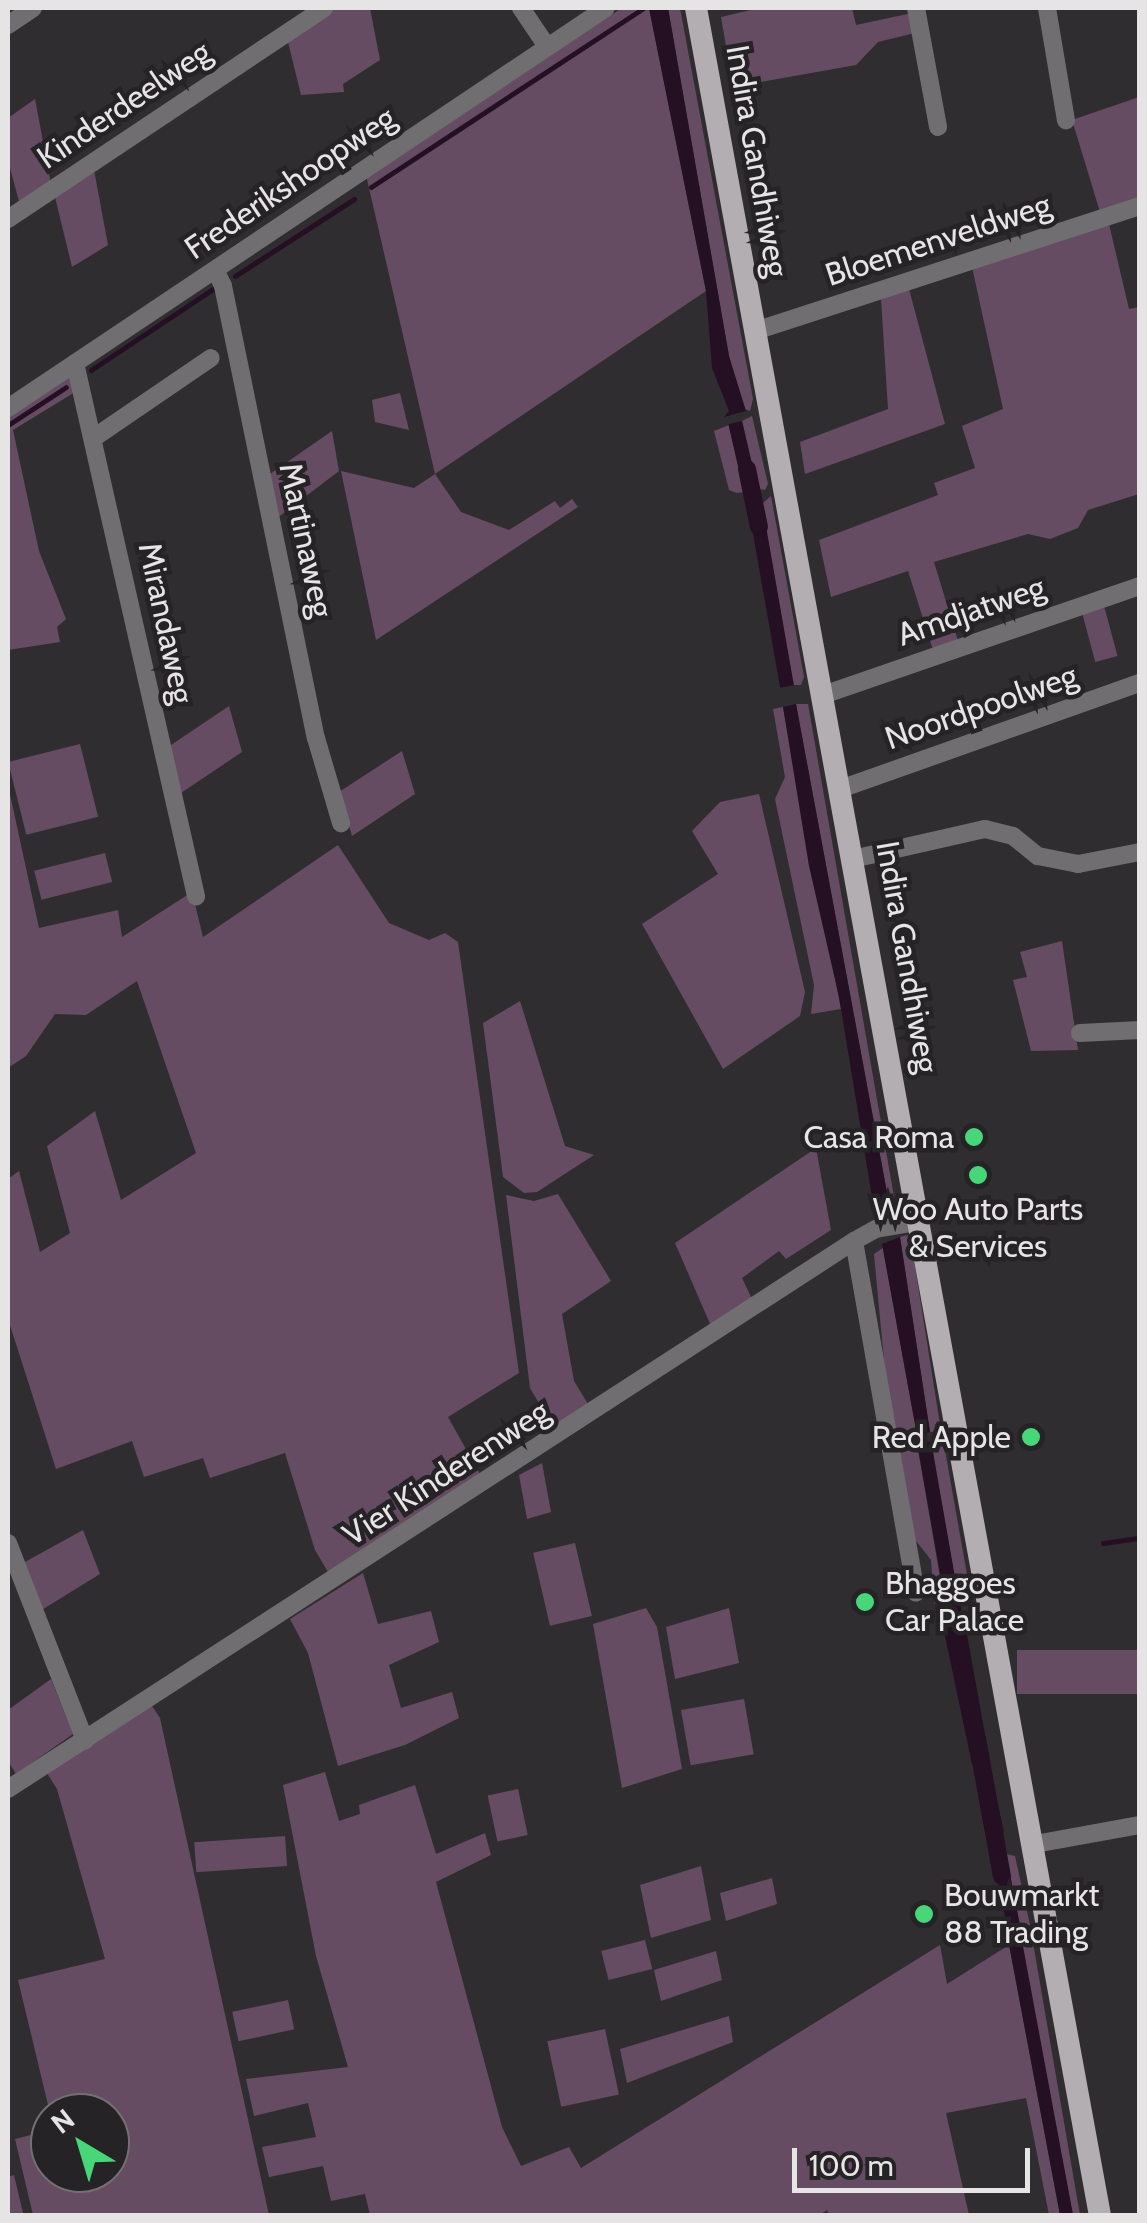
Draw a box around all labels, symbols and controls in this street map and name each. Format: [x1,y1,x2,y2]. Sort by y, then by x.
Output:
street label: Kinderdeelweg [30,33,218,177]
street label: Indira Gandhiweg [718,42,796,280]
street label: Frederikshoopweg [177,98,403,268]
street label: Bloemenveldweg [821,185,1055,295]
street label: Martinaweg [271,459,341,621]
street label: Mirandaweg [130,539,202,707]
street label: Amdjatweg [892,568,1050,654]
street label: Noordpoolweg [880,656,1082,758]
street label: Indira Gandhiweg [868,838,946,1076]
place label: Casa Roma [803,1118,954,1156]
marker: Casa Roma [963,1126,985,1148]
marker: Woo Auto Parts & Services [967,1164,989,1186]
place label: Woo Auto Parts & Services [873,1191,1083,1266]
street label: Vier Kinderenweg [336,1392,556,1554]
place label: Red Apple [872,1418,1011,1456]
marker: Red Apple [1020,1426,1042,1448]
place label: Bhaggoes Car Palace [885,1565,1024,1640]
marker: Bhaggoes Car Palace [854,1591,876,1613]
place label: Bouwmarkt 88 Trading [944,1877,1099,1952]
marker: Bouwmarkt 88 Trading [913,1903,935,1925]
north arrow [30,2093,130,2193]
text: N [44,2101,81,2140]
scale bar [797,2128,1034,2190]
text: 100 m [809,2147,894,2184]

